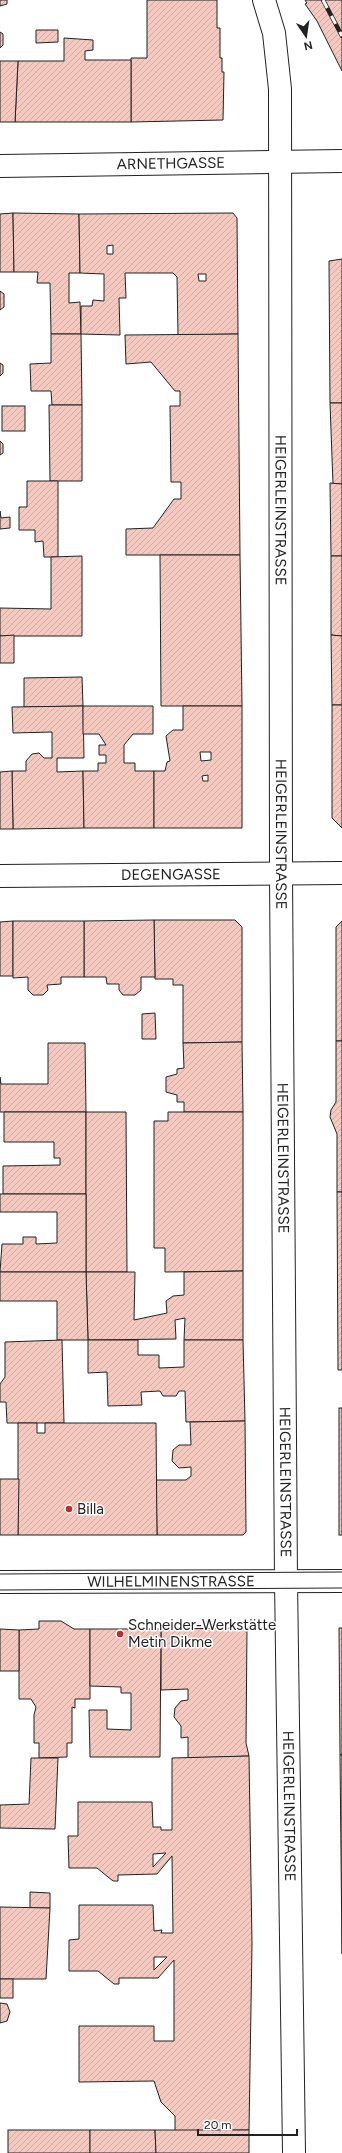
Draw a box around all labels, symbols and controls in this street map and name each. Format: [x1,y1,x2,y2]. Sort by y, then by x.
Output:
north arrow [286,16,326,56]
text: N [303,38,314,53]
street label: ARNETHGASSE [117,154,225,173]
street label: HEIGERLEINSTRASSE [271,435,290,586]
street label: HEIGERLEINSTRASSE [272,759,290,910]
street label: DEGENGASSE [121,865,221,884]
street label: HEIGERLEINSTRASSE [273,1083,293,1234]
street label: HEIGERLEINSTRASSE [276,1407,295,1558]
place label: Billa [77,1500,104,1518]
marker: Billa [64,1504,74,1514]
street label: WILHELMINENSTRASSE [87,1572,255,1591]
place label: Schneider-Werkstätte Metin Dikme [128,1616,276,1651]
marker: Schneider-Werkstätte Metin Dikme [115,1629,125,1639]
street label: HEIGERLEINSTRASSE [279,1731,299,1882]
scale bar [198,2111,297,2137]
text: 20 m [204,2118,232,2132]

